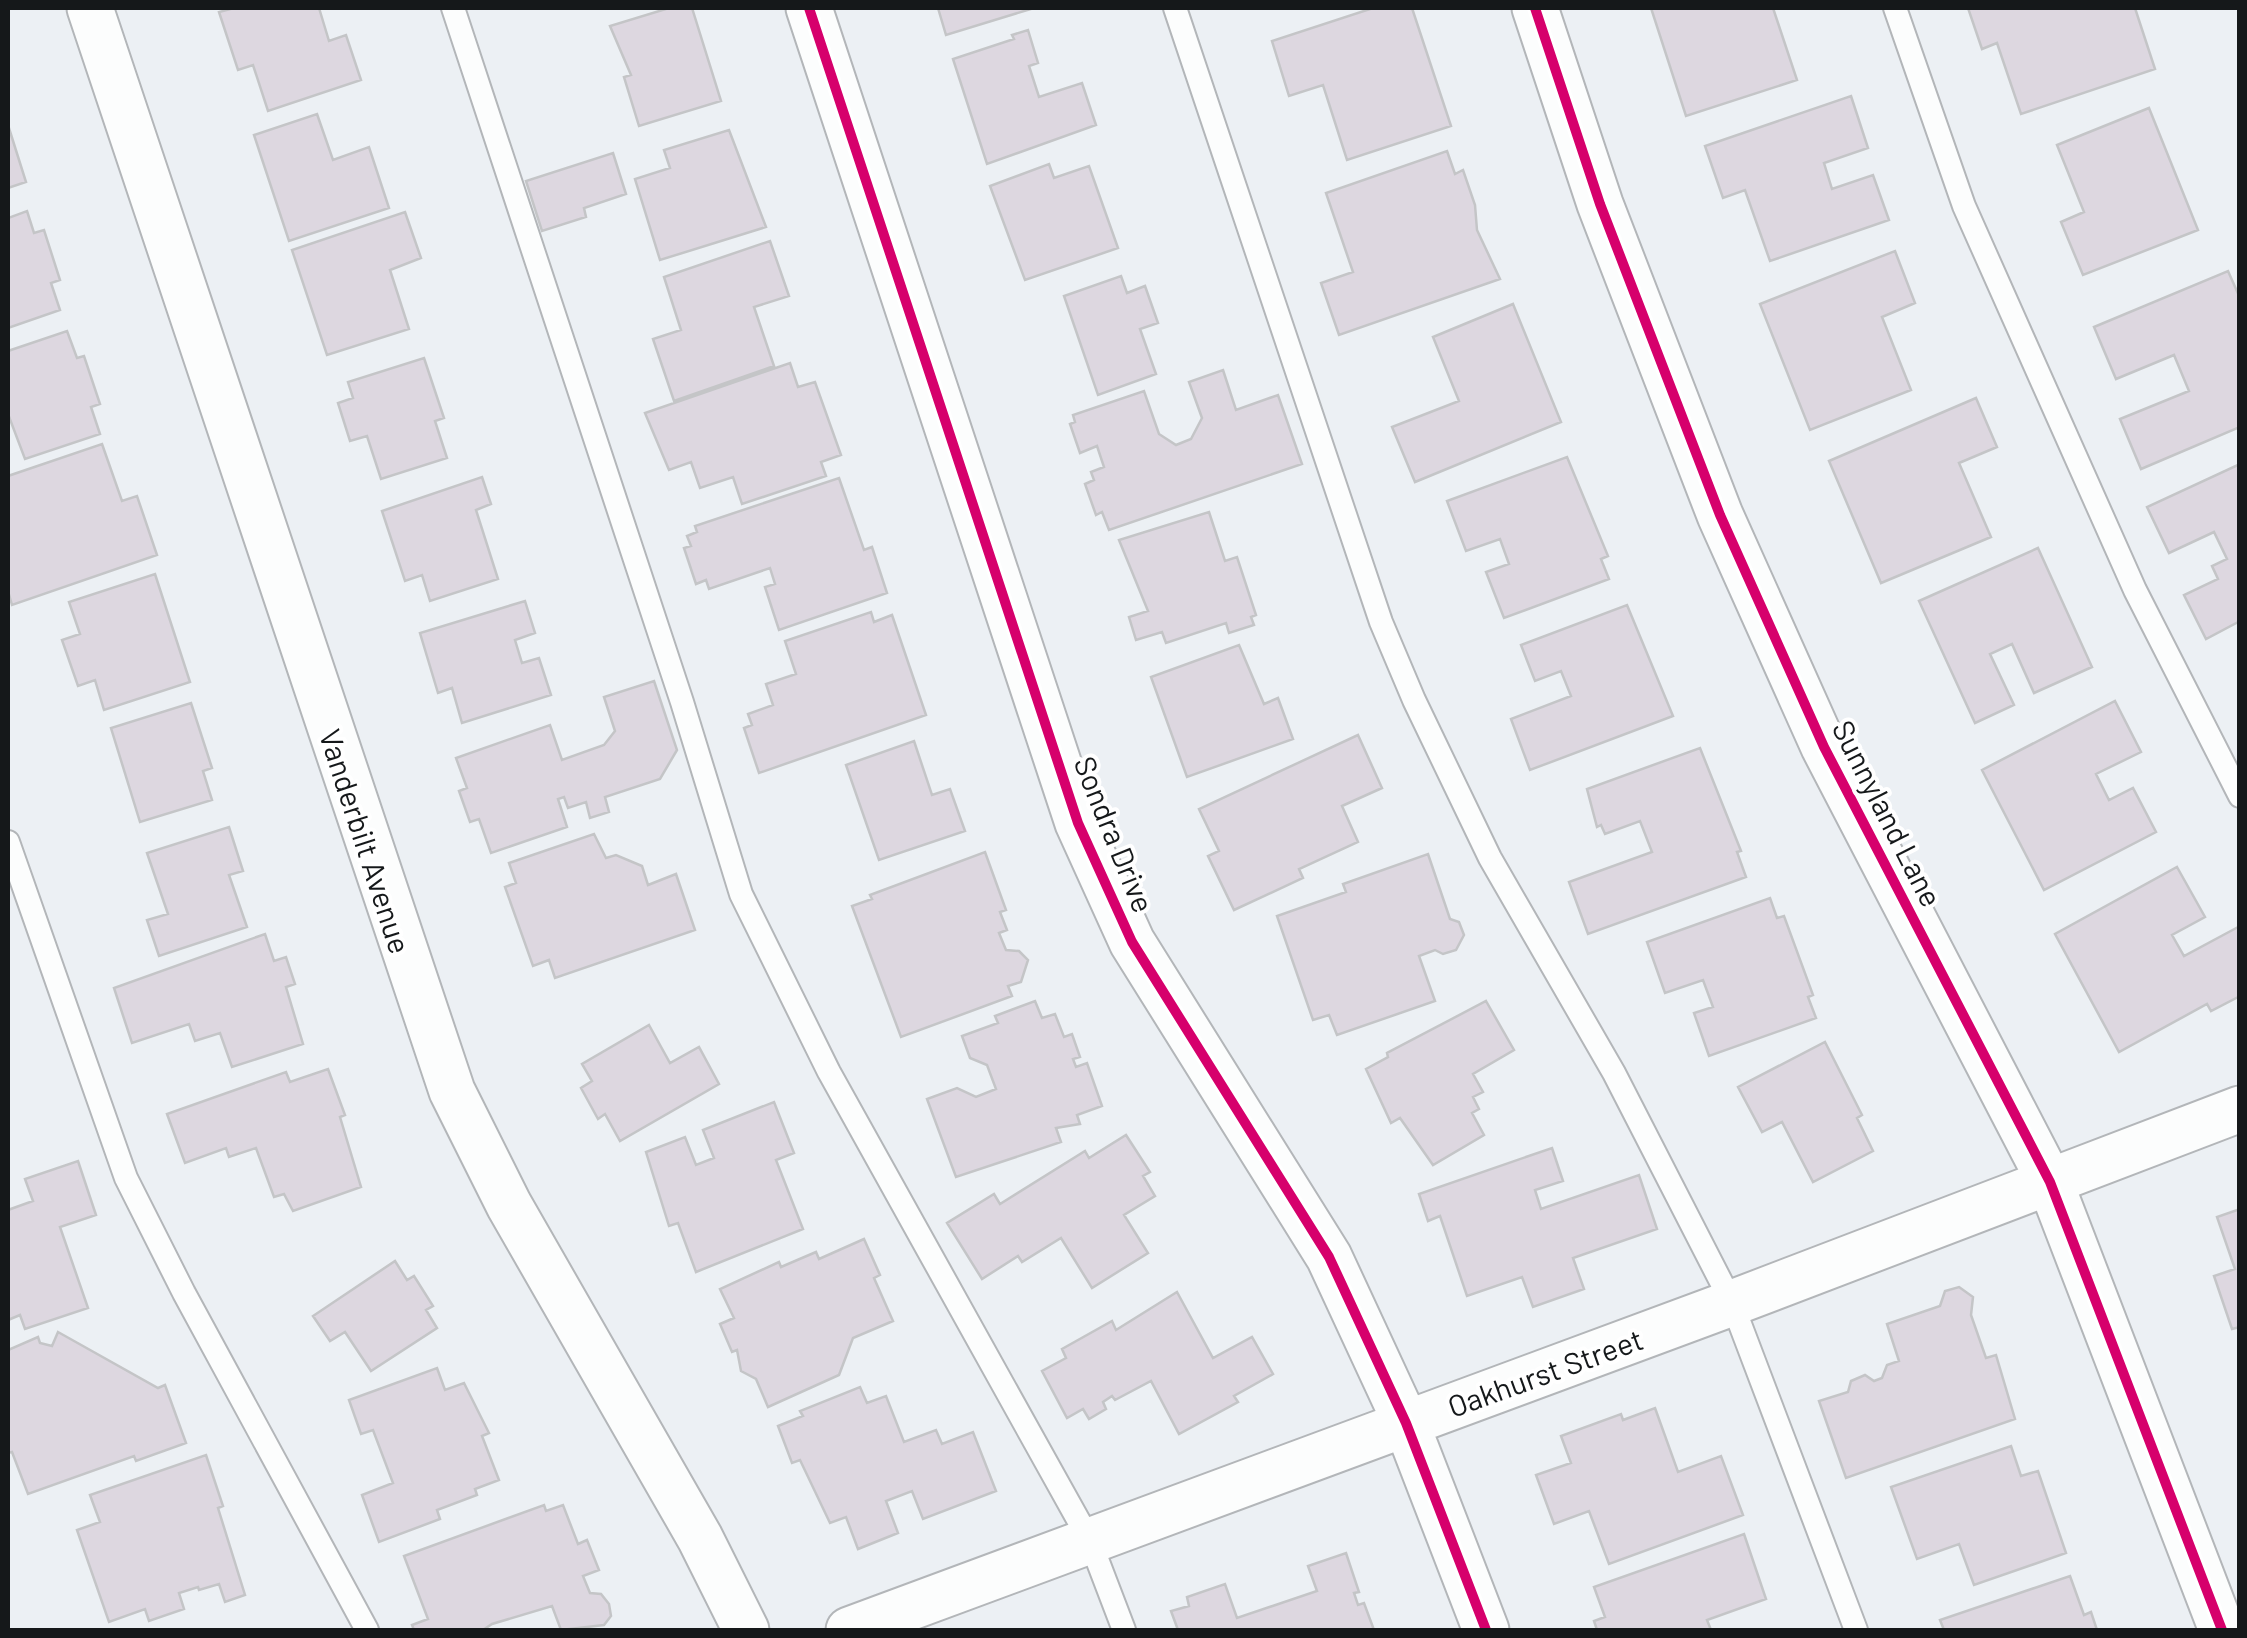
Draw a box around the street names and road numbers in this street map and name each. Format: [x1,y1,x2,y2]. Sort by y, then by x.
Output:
street label: Sunnyland Lane [1826,714,1950,912]
street label: Vanderbilt Avenue [313,724,419,958]
street label: Sondra Drive [1067,751,1163,917]
street label: Oakhurst Street [1442,1320,1648,1424]

